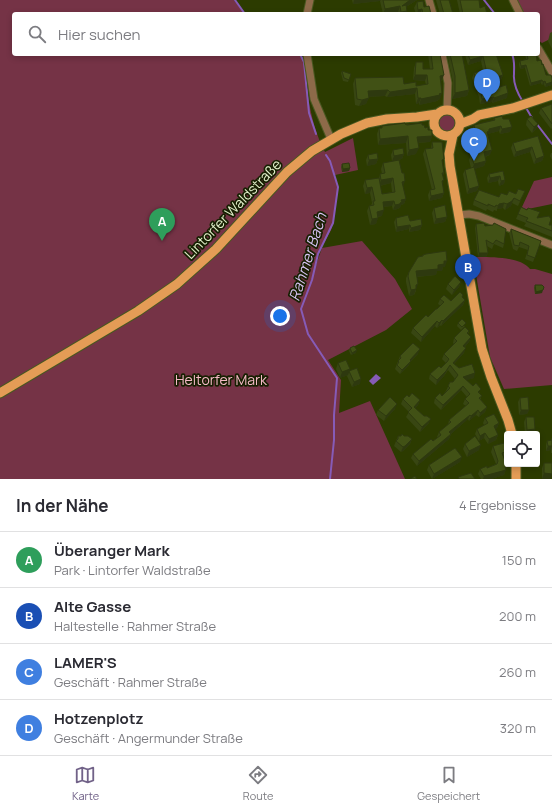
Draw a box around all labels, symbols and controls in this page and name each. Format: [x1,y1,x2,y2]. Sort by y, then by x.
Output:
search box [12,12,540,56]
icon: search [26,23,48,45]
text: Hier suchen [58,24,140,45]
pin: D [474,69,500,102]
pin: C [461,128,487,161]
street label: Lintorfer Waldstraße [180,155,285,263]
pin: A [149,208,175,241]
water label: Rahmer Bach [283,209,332,304]
pin: B [455,254,481,287]
your location [270,306,290,326]
park label: Heltorfer Mark [175,370,268,389]
map controls [504,431,540,467]
button: locate [504,431,540,467]
text: In der Nähe [16,494,109,517]
text: 4 Ergebnisse [459,496,536,514]
text: Überanger Mark [54,540,170,561]
text: A [25,551,33,569]
text: 150 m [502,551,536,569]
text: Park · Lintorfer Waldstraße [54,561,211,579]
text: Alte Gasse [54,596,131,617]
text: B [25,607,33,625]
text: 200 m [499,607,536,625]
text: Haltestelle · Rahmer Straße [54,617,216,635]
text: LAMER'S [54,652,117,673]
text: C [24,663,34,681]
text: 260 m [499,663,536,681]
text: Geschäft · Rahmer Straße [54,673,207,691]
text: Hotzenplotz [54,708,143,729]
text: D [24,719,34,737]
text: 320 m [500,719,536,737]
text: Geschäft · Angermunder Straße [54,729,243,747]
tab: Karte [72,764,99,803]
tab: Route [243,764,273,803]
tab: Gespeichert [417,764,480,803]

